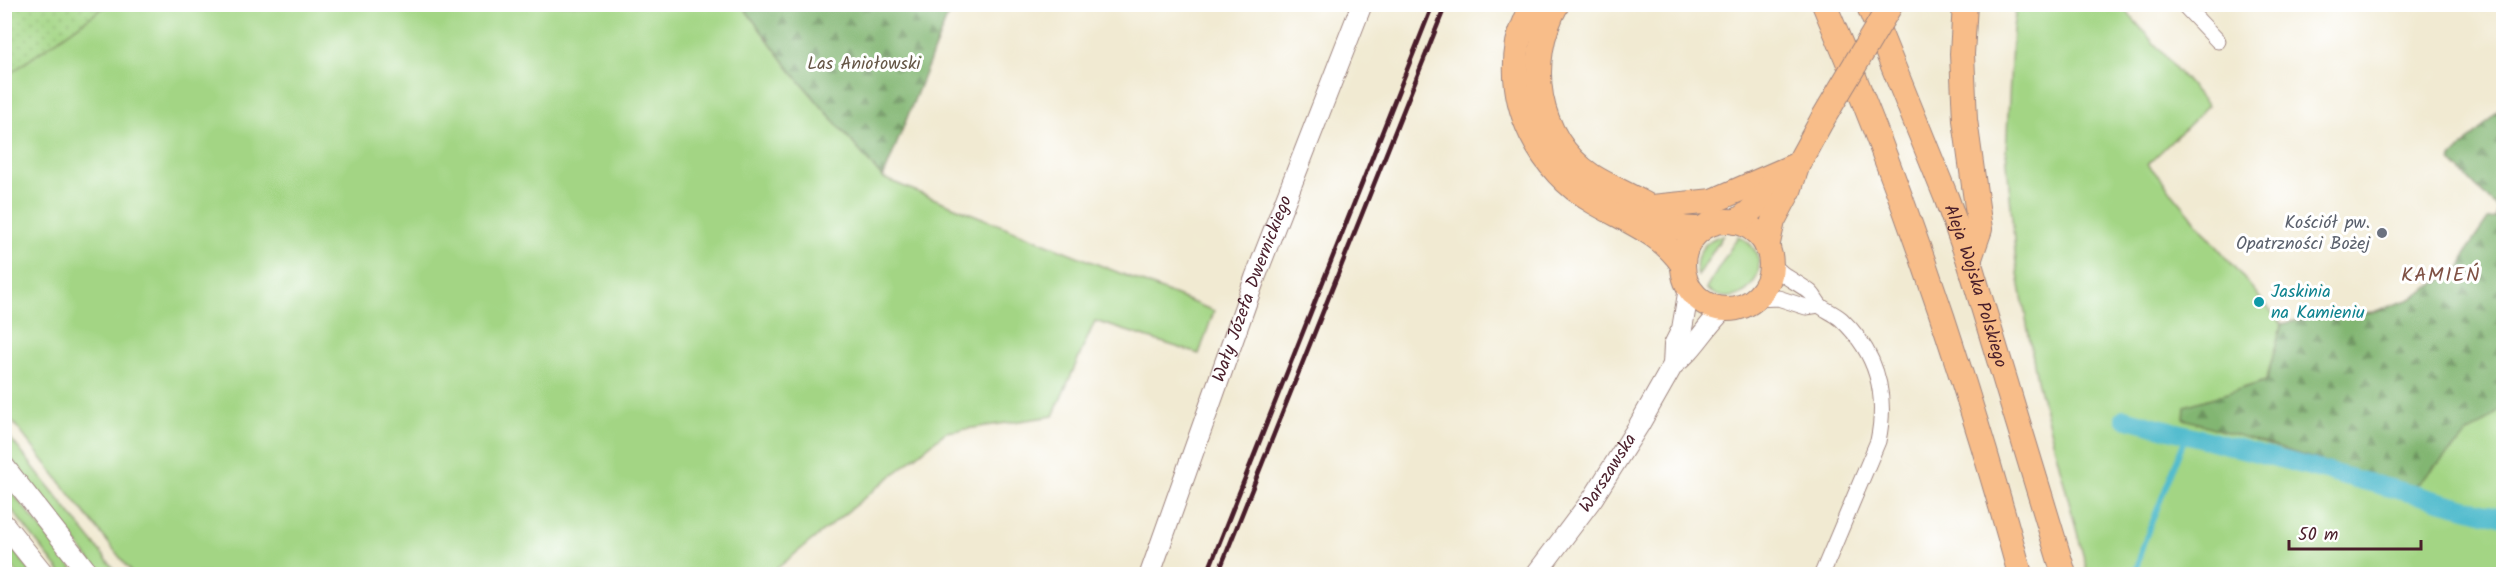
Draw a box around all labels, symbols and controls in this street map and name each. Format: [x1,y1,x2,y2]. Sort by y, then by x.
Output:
park label: Las Aniołowski [807,50,921,79]
street label: Wały Józefa Dwernickiego [1205,191,1300,386]
street label: Aleja Wojska Polskiego [1935,200,2015,371]
place label: Kościół pw. Opatrzności Bożej [2236,209,2371,259]
marker: Kościół pw. Opatrzności Bożej [2375,226,2389,240]
district label: KAMIEŃ [2401,260,2481,292]
place label: Jaskinia na Kamieniu [2271,278,2365,328]
marker: Jaskinia na Kamieniu [2252,295,2266,309]
street label: Warszawska [1572,428,1645,519]
scale bar [2289,513,2421,551]
text: 50 m [2298,521,2338,550]

